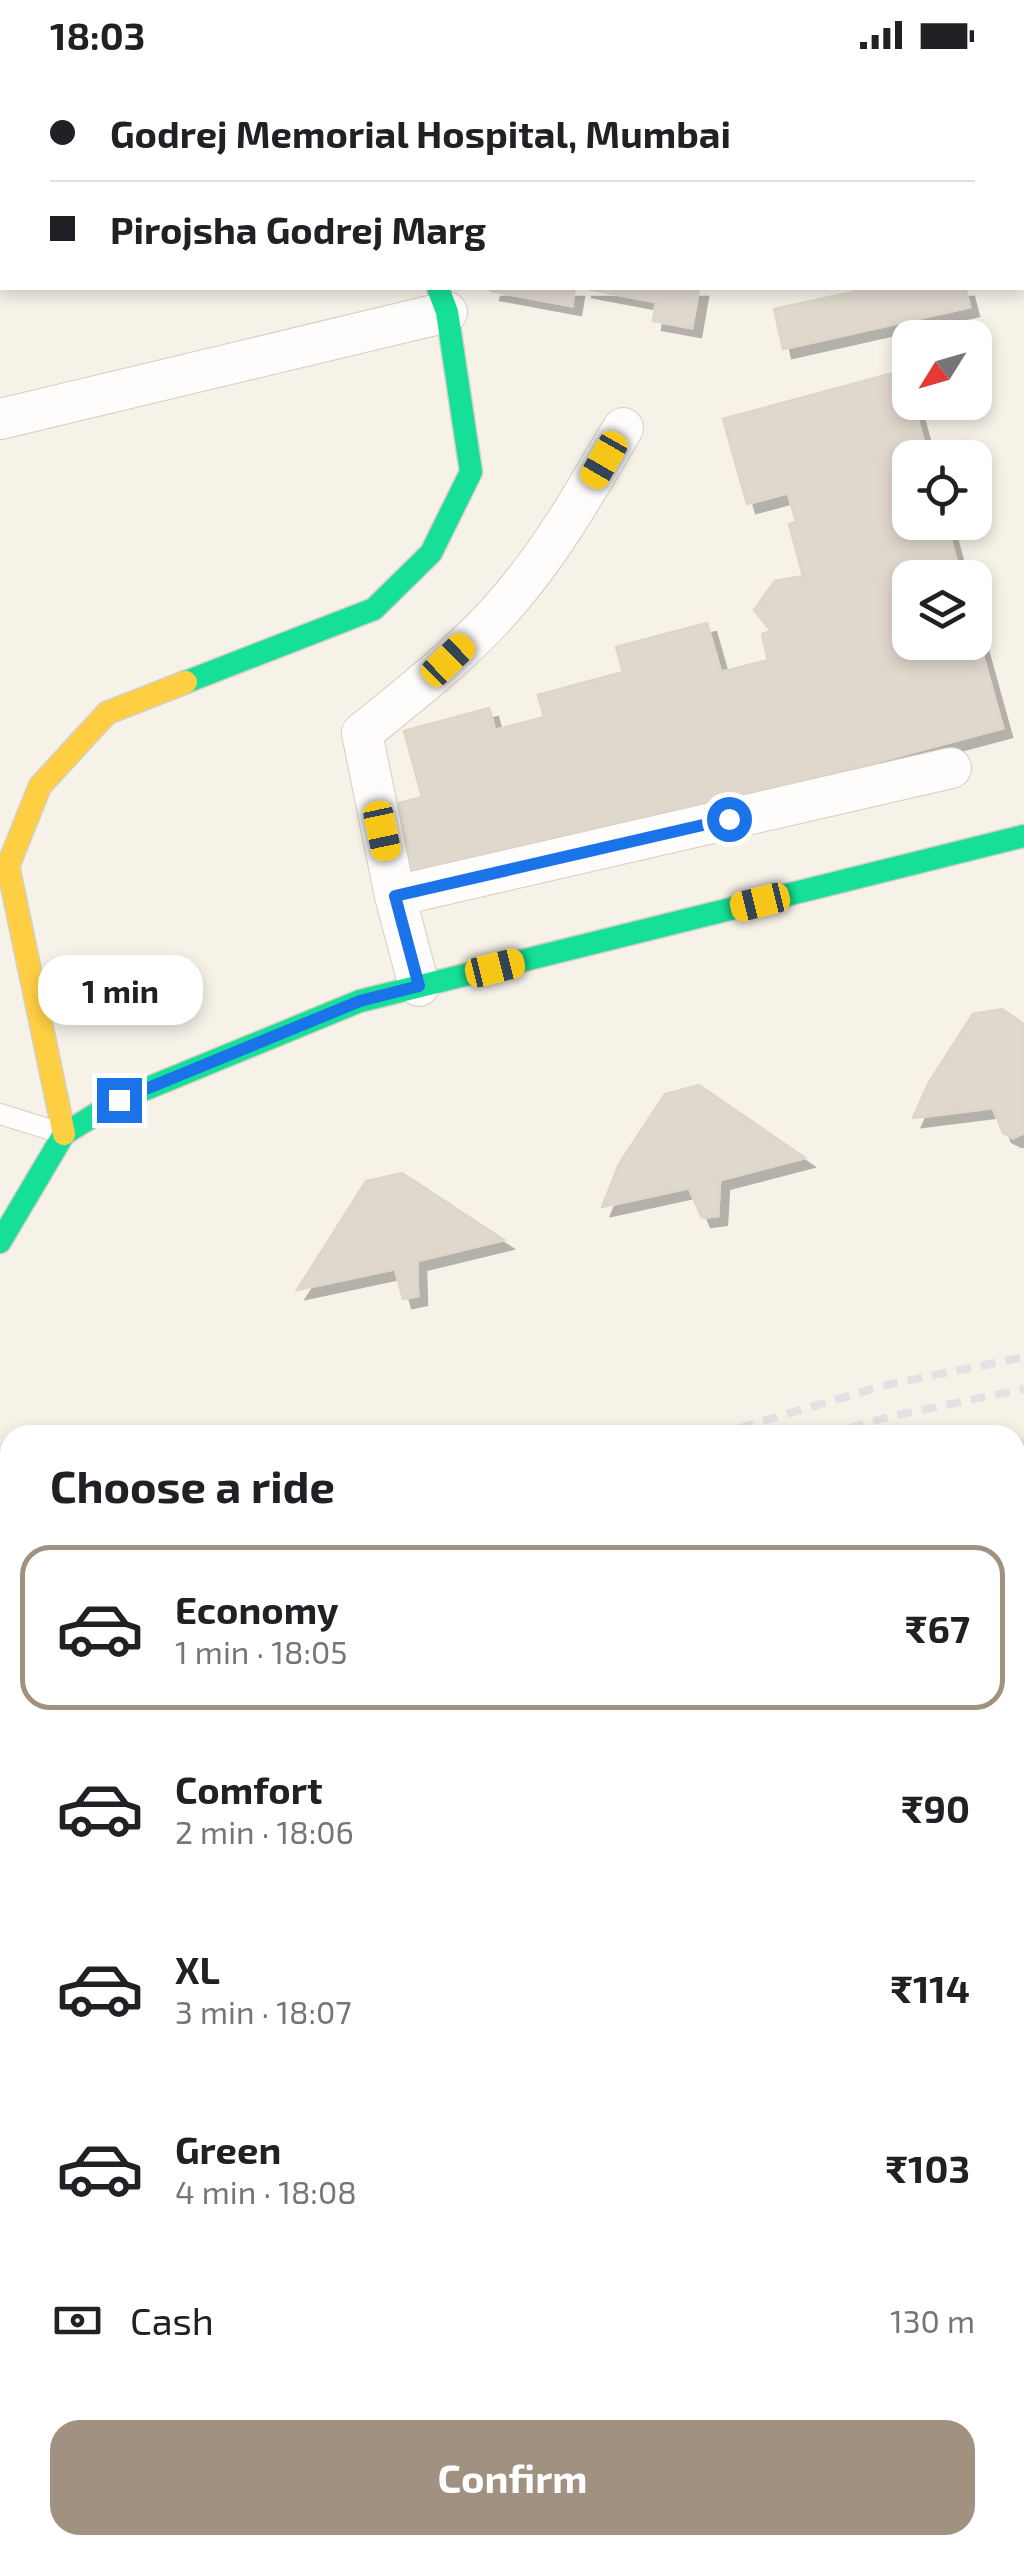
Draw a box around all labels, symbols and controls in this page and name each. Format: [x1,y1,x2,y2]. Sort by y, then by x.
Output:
text: 18:03 [50,12,145,58]
text: Godrej Memorial Hospital, Mumbai [110,110,731,156]
text: Pirojsha Godrej Marg [110,206,486,252]
north arrow [892,320,992,420]
map controls [892,320,992,660]
car [576,427,632,493]
button: locate [892,440,992,540]
button: layers [892,560,992,660]
car [416,628,480,692]
route start [707,797,752,842]
car [361,799,403,863]
car [727,880,793,924]
car [462,946,528,990]
callout: 1 min [36,955,202,1025]
text: 1 min [82,971,159,1009]
route end [97,1078,142,1123]
text: Choose a ride [50,1458,335,1512]
icon: car [55,1583,145,1673]
text: Economy [175,1586,339,1632]
text: ₹67 [905,1605,970,1651]
text: 1 min · 18:05 [175,1632,347,1670]
icon: car [55,1763,145,1853]
text: Comfort [175,1766,323,1812]
text: ₹90 [901,1785,970,1831]
text: 2 min · 18:06 [175,1812,354,1850]
icon: car [55,1943,145,2033]
text: XL [175,1946,220,1992]
text: ₹114 [891,1965,970,2011]
text: 3 min · 18:07 [175,1992,352,2030]
icon: car [55,2123,145,2213]
text: Green [175,2126,281,2172]
text: ₹103 [886,2145,970,2191]
text: 4 min · 18:08 [175,2172,357,2210]
icon: cash [50,2293,105,2348]
text: Cash [130,2297,214,2343]
text: 130 m [890,2301,975,2339]
button: Confirm [50,2420,975,2535]

